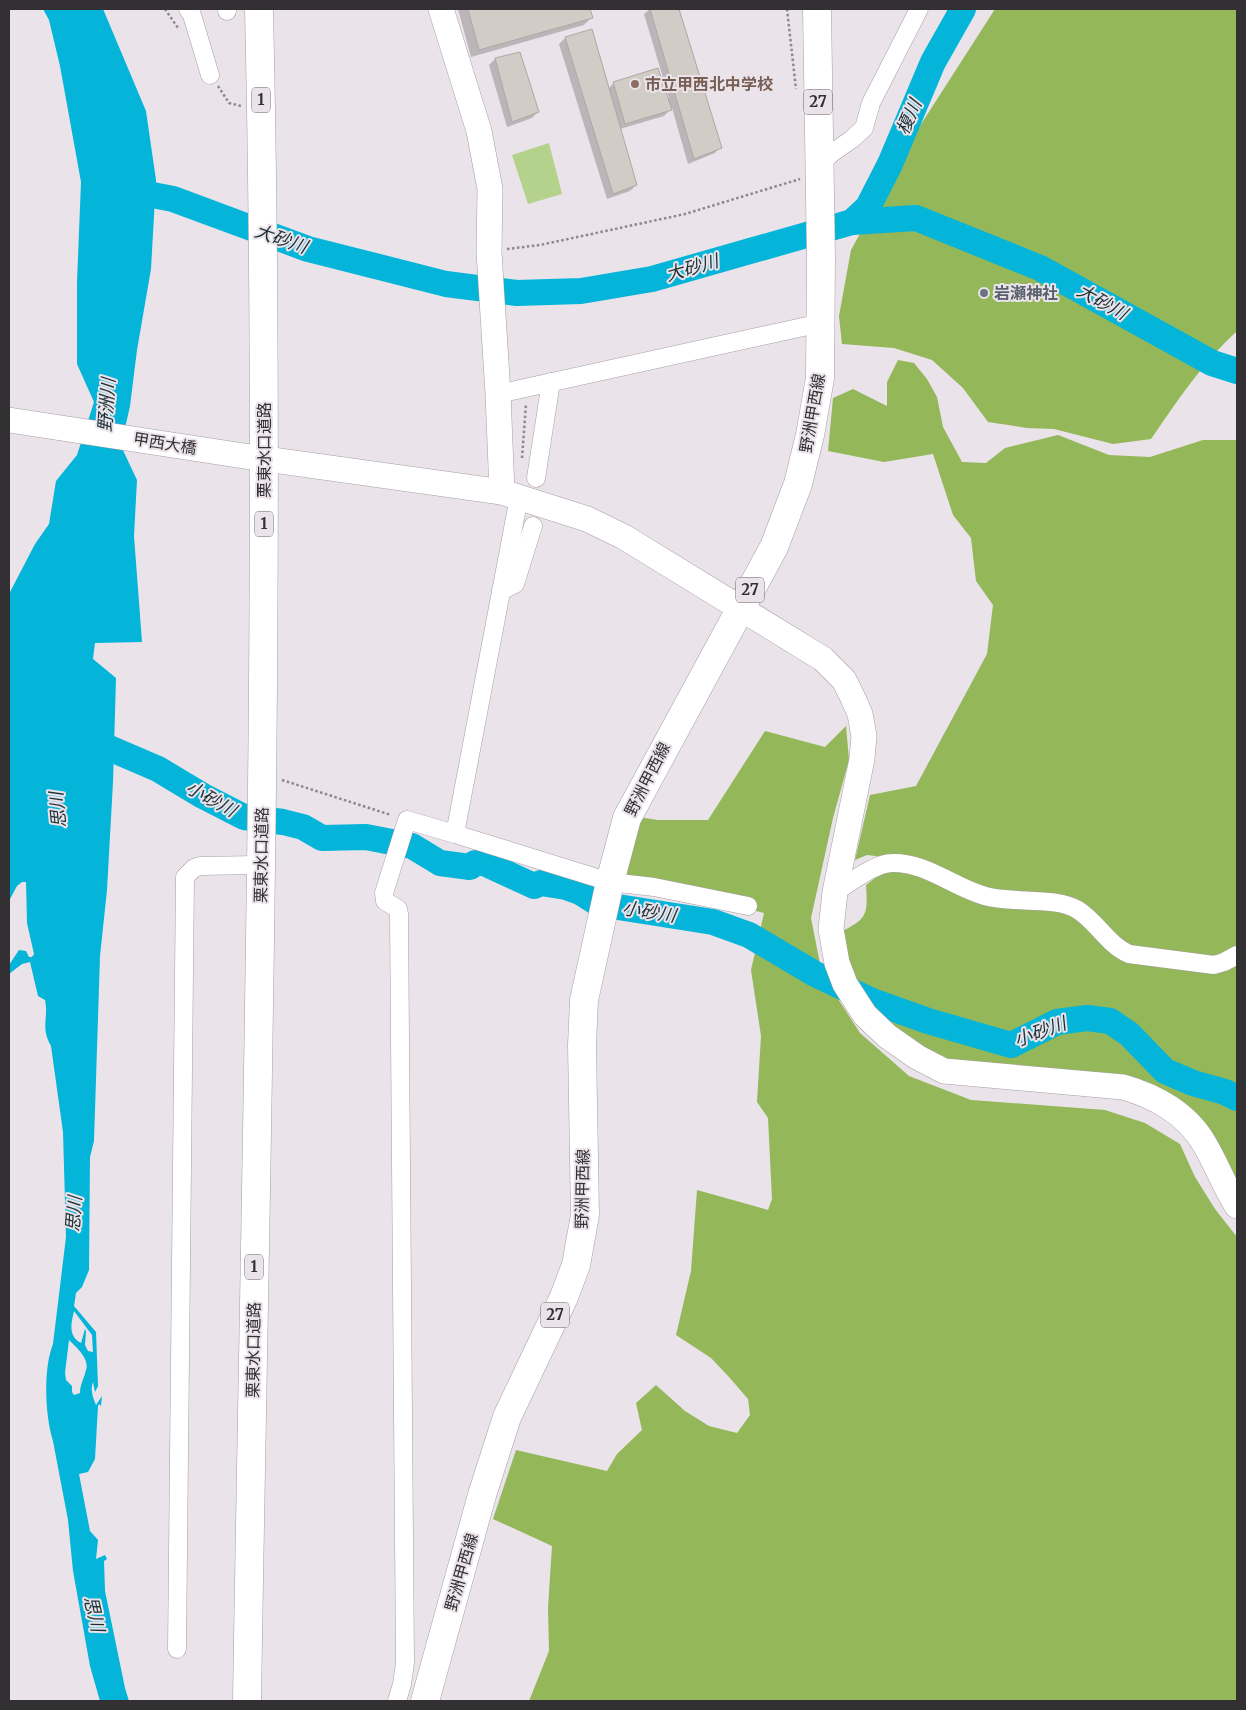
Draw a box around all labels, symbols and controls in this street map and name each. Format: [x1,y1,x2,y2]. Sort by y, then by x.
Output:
place label: 市立甲西北中学校 [645,74,773,94]
marker: 市立甲西北中学校 [629,78,641,90]
road number: 1 [252,88,270,112]
road number: 27 [804,90,832,114]
water label: 榎川 [891,94,927,138]
water label: 大砂川 [252,219,312,259]
water label: 大砂川 [663,248,723,286]
water label: 大砂川 [1073,278,1133,326]
place label: 岩瀬神社 [994,283,1058,303]
marker: 岩瀬神社 [978,287,990,299]
street label: 野洲甲西線 [795,372,829,454]
water label: 野洲川 [93,375,120,433]
street label: 栗東水口道路 [254,402,274,498]
street label: 甲西大橋 [132,428,198,458]
road number: 1 [255,512,273,536]
road number: 27 [736,578,764,602]
street label: 野洲甲西線 [620,739,674,819]
water label: 小砂川 [182,775,242,823]
water label: 思川 [44,789,71,829]
street label: 栗東水口道路 [250,807,272,903]
water label: 小砂川 [621,896,680,927]
water label: 小砂川 [1011,1011,1071,1052]
street label: 野洲甲西線 [571,1149,593,1229]
water label: 思川 [61,1193,86,1233]
road number: 1 [245,1254,263,1280]
street label: 栗東水口道路 [242,1302,264,1398]
road number: 27 [541,1302,569,1328]
street label: 野洲甲西線 [440,1531,482,1613]
water label: 思川 [79,1594,110,1636]

